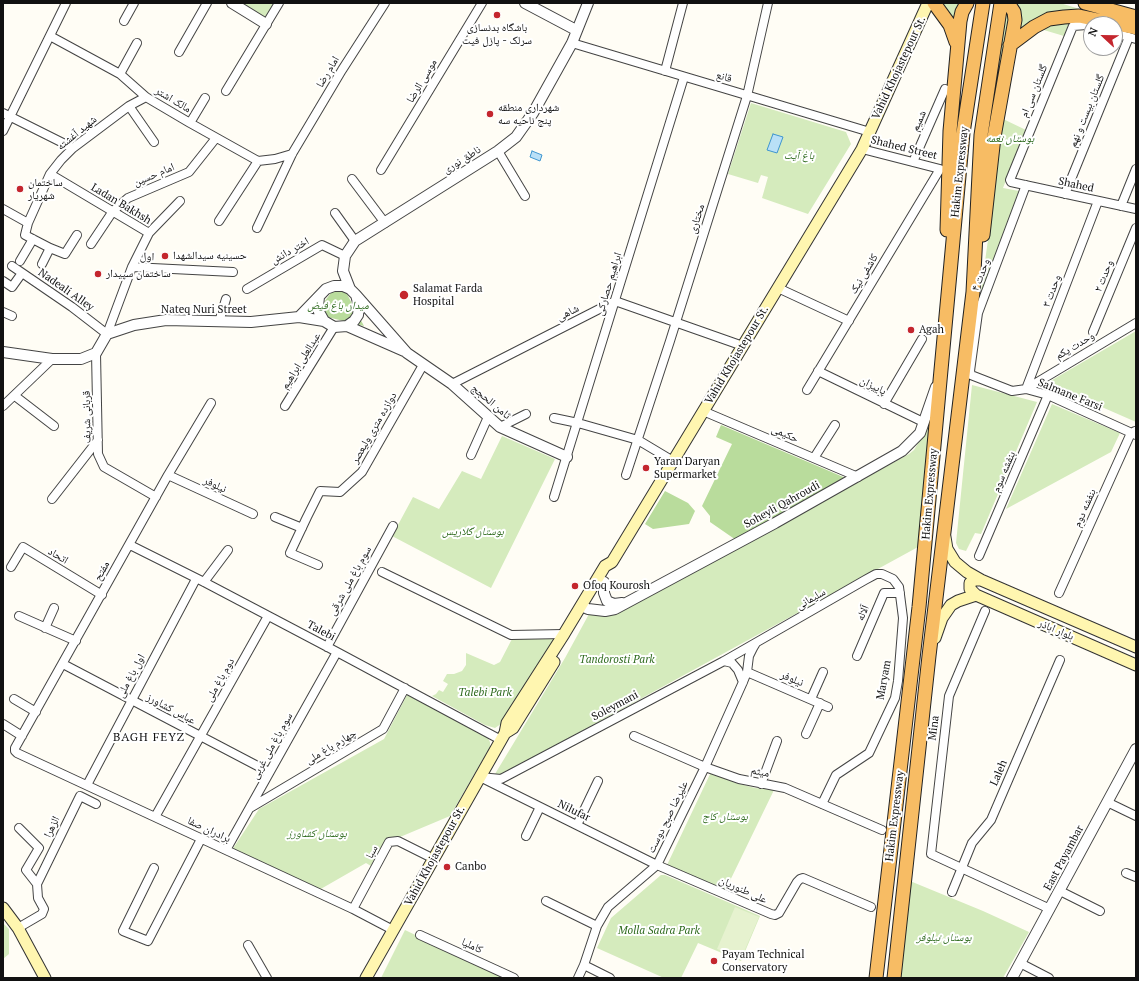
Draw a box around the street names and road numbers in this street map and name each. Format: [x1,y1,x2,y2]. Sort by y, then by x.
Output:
street label: Vahid Khojastepour St. [869,14,929,122]
street label: امام رضا [314,54,342,90]
street label: موسی الرضا [404,57,440,105]
street label: گلستان سی ام [1017,63,1051,119]
street label: قانع [715,68,733,86]
street label: گلستان بیست و نهم [1066,73,1108,149]
street label: مالک اشتر [153,84,193,116]
street label: شمیم [909,108,929,134]
street label: شهید آغشته [54,113,100,153]
street label: Hakim Expressway [949,126,971,218]
street label: Shahed Street [869,133,939,163]
street label: ناطق نوری [441,143,483,177]
street label: امام حسین [132,160,176,190]
street label: Shahed [1057,175,1095,195]
street label: Ladan Bakhsh [88,181,154,227]
street label: مختاری [686,203,708,235]
street label: اختر دانش [268,235,312,267]
street label: اول [140,250,154,264]
street label: ابراهیم حصارکی [593,251,625,317]
street label: کاشفی نیک [847,251,881,297]
street label: وحدت ۴ [969,257,993,293]
street label: وحدت ۲ [1092,258,1116,294]
street label: Nadeali Alley [36,266,96,314]
street label: وحدت ۳ [1040,273,1064,309]
street label: شاهی [555,302,581,324]
street label: Nateq Nuri Street [161,303,247,317]
street label: Vahid Khojastepour St. [702,304,772,406]
street label: وحدت یکم [1053,329,1097,363]
street label: عبدالعلی ابراهیم [278,330,324,392]
street label: پاییزان [858,374,888,398]
street label: Salmane Farsi [1036,376,1104,414]
street label: ثامن الحجج [469,382,513,422]
street label: دوازده متری ولیعصر [348,390,400,466]
street label: قربانی شریف [80,391,94,443]
street label: حکیمی [769,422,801,446]
street label: Hakim Expressway [919,448,941,540]
street label: بنفشه سوم [989,450,1019,494]
street label: نیلوفر [201,474,229,496]
street label: Soheyli Qahroudi [742,479,822,531]
street label: بنفشه دوم [1071,487,1099,529]
street label: سوم باغ ملی شرقی [325,544,375,618]
street label: اتحاد [46,545,70,567]
street label: مفتح [91,559,113,583]
street label: سلیمانی [794,585,828,613]
street label: آلاله [854,603,872,623]
street label: بلوار اباذر [1036,617,1076,643]
street label: Talebi [305,618,337,644]
street label: اول باغ ملی [114,652,148,700]
street label: دوم باغ ملی [203,656,237,704]
street label: Maryam [874,659,894,701]
street label: نیلوفر [778,668,806,690]
street label: Soleymani [589,688,641,724]
street label: عباس کشاورز [144,691,198,727]
street label: سوم باغ ملی غربی [248,710,296,782]
street label: Mina [926,715,942,741]
street label: چهارم باغ ملی [303,727,359,767]
street label: Laleh [988,758,1010,788]
street label: میثم [750,764,770,780]
street label: Hakim Expressway [883,770,907,862]
street label: علیرضا صبح دوست [645,779,691,855]
street label: Nilufar [556,797,592,825]
street label: Vahid Khojastepour St. [402,804,468,908]
street label: الزهرا [41,814,63,840]
street label: برادران صفا [185,814,233,846]
street label: East Payambar [1041,823,1087,893]
street label: سبا [363,843,381,861]
street label: علی طنوریان [717,874,769,906]
street label: کاملیا [459,935,485,957]

